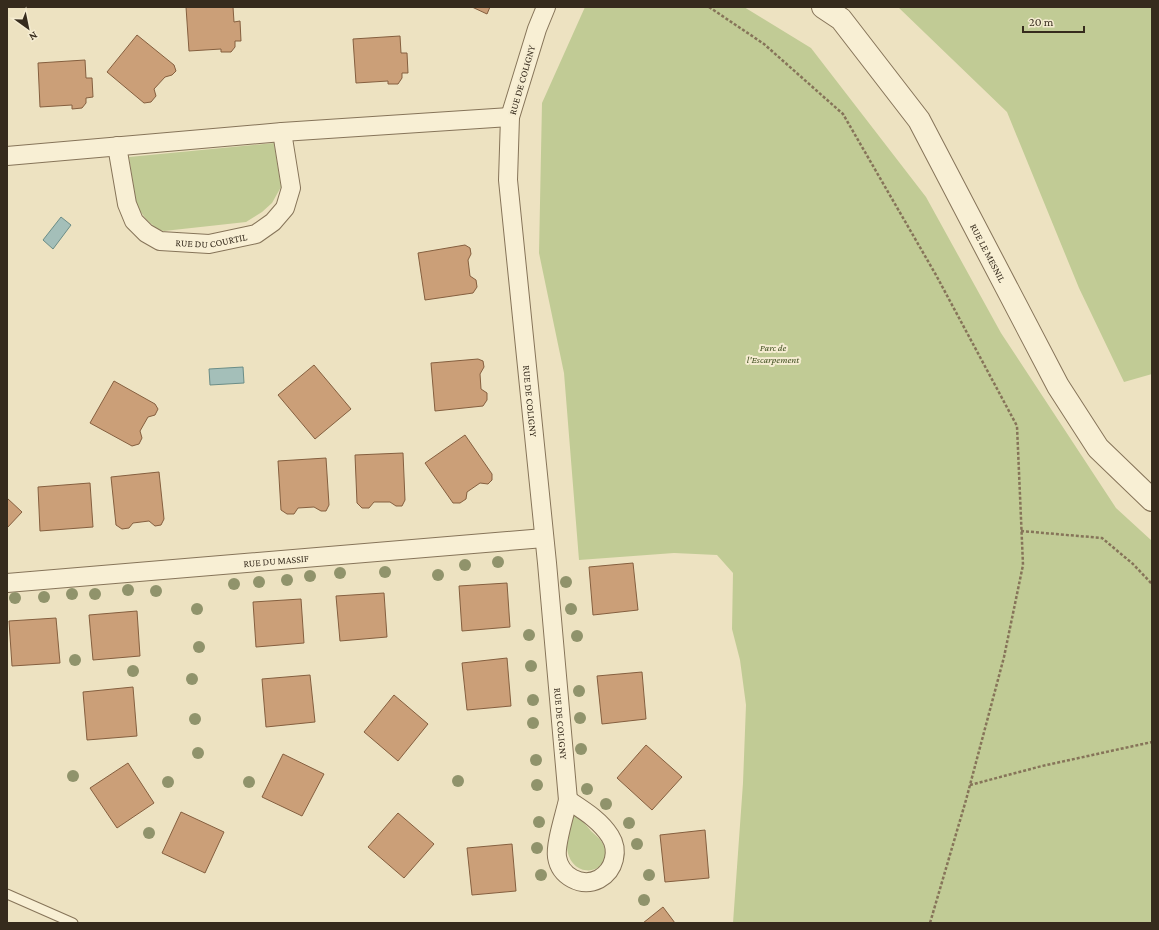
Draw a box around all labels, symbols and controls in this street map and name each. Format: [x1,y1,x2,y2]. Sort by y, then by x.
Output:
north arrow [8,8,48,48]
scale bar [1023,8,1084,34]
text: 20 m [1029,15,1054,29]
text: N [27,29,40,44]
street label: RUE DE COLIGNY [507,43,537,116]
street label: RUE LE MESNIL [969,222,1008,284]
street label: RUE DU COURTIL [175,231,248,250]
park label: Parc de l'Escarpement [747,342,800,365]
street label: RUE DE COLIGNY [521,365,540,438]
street label: RUE DU MASSIF [243,552,309,569]
street label: RUE DE COLIGNY [553,687,570,761]

